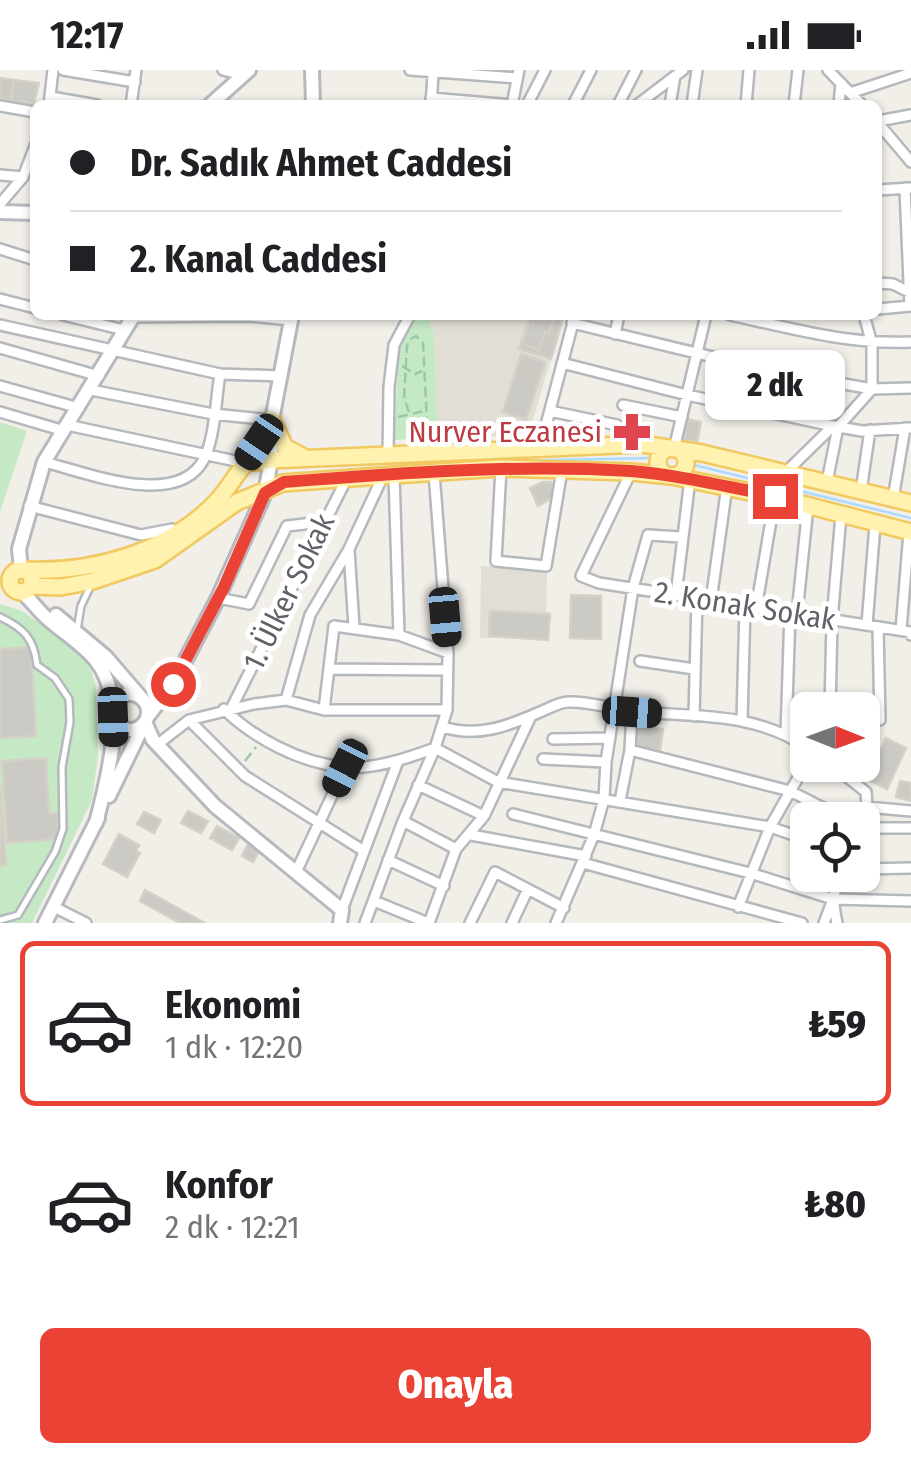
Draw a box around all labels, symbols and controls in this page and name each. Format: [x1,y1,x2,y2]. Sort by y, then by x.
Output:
text: 12:17 [50,12,123,58]
text: Dr. Sadık Ahmet Caddesi [130,140,512,186]
text: 2. Kanal Caddesi [130,236,387,282]
callout: 2 dk [705,351,845,421]
text: 2 dk [747,366,803,404]
car [230,409,288,475]
pharmacy icon: Nurver Eczanesi [611,411,653,453]
place label: Nurver Eczanesi [409,414,602,450]
route end [753,474,798,519]
street label: 1. Ülker Sokak [236,508,342,676]
street label: 2. Konak Sokak [652,574,838,638]
car [427,586,463,648]
route start [151,662,196,707]
car [97,686,129,748]
north arrow [790,692,880,782]
map controls [790,692,880,892]
car [601,695,663,729]
car [318,734,372,802]
button: locate [790,802,880,892]
icon: car [45,979,135,1069]
text: Ekonomi [165,982,301,1028]
text: ₺59 [808,1001,866,1047]
text: 1 dk · 12:20 [165,1028,303,1066]
icon: car [45,1159,135,1249]
text: Konfor [165,1162,273,1208]
text: ₺80 [804,1181,866,1227]
text: 2 dk · 12:21 [165,1208,300,1246]
button: Onayla [40,1328,871,1443]

